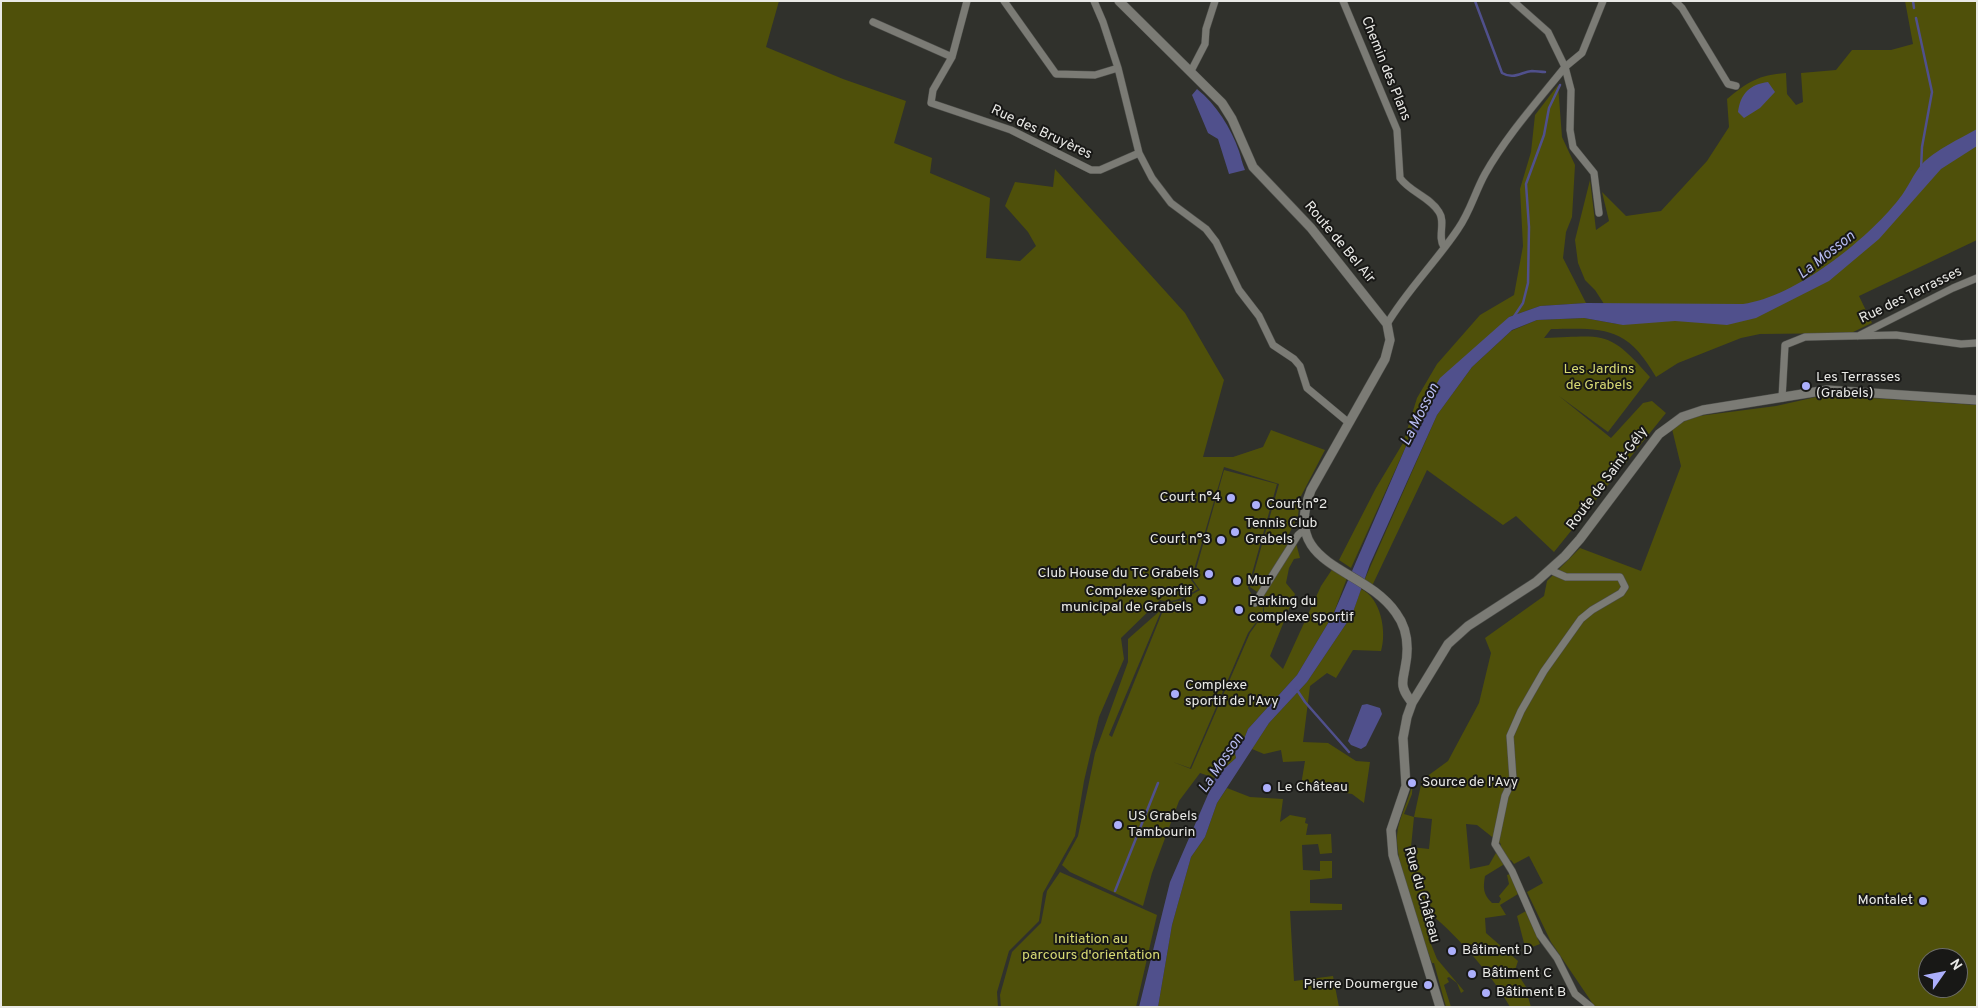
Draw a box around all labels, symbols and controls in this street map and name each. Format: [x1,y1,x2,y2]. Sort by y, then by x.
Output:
street label: Chemin des Plans [1356,14,1414,124]
street label: Rue des Bruyères [988,102,1094,164]
street label: Route de Bel Air [1300,199,1378,287]
water label: La Mosson [1795,228,1859,284]
street label: Rue des Terrasses [1857,264,1965,328]
park label: Les Jardins de Grabels [1563,362,1635,394]
place label: Les Terrasses (Grabels) [1816,370,1901,402]
marker: Les Terrasses (Grabels) [1800,380,1812,392]
water label: La Mosson [1398,381,1444,449]
street label: Route de Saint-Gély [1564,424,1652,534]
place label: Court n°4 [1160,490,1221,506]
marker: Court n°4 [1225,492,1237,504]
place label: Court n°2 [1266,497,1327,513]
marker: Court n°2 [1250,499,1262,511]
place label: Tennis Club Grabels [1245,516,1317,548]
marker: Tennis Club Grabels [1229,526,1241,538]
place label: Court n°3 [1150,532,1211,548]
marker: Court n°3 [1215,534,1227,546]
place label: Club House du TC Grabels [1037,566,1199,582]
marker: Club House du TC Grabels [1203,568,1215,580]
place label: Mur [1247,573,1272,589]
marker: Mur [1231,575,1243,587]
place label: Complexe sportif municipal de Grabels [1061,584,1192,616]
marker: Complexe sportif municipal de Grabels [1196,594,1208,606]
place label: Parking du complexe sportif [1249,594,1354,626]
marker: Parking du complexe sportif [1233,604,1245,616]
place label: Complexe sportif de l'Avy [1185,678,1279,710]
marker: Complexe sportif de l'Avy [1169,688,1181,700]
water label: La Mosson [1196,731,1248,797]
place label: Source de l'Avy [1422,775,1518,791]
marker: Source de l'Avy [1406,777,1418,789]
place label: Le Château [1277,780,1348,796]
marker: Le Château [1261,782,1273,794]
place label: US Grabels Tambourin [1128,809,1197,842]
marker: US Grabels Tambourin [1112,819,1124,831]
street label: Rue du Château [1399,845,1443,945]
place label: Montalet [1857,893,1913,909]
marker: Montalet [1917,895,1929,907]
park label: Initiation au parcours d'orientation [1022,932,1160,964]
place label: Bâtiment D [1462,943,1533,959]
marker: Bâtiment D [1446,945,1458,957]
north arrow [1918,948,1968,998]
text: N [1945,956,1965,974]
place label: Bâtiment C [1482,966,1552,982]
marker: Bâtiment C [1466,968,1478,980]
place label: Pierre Doumergue [1303,977,1418,993]
marker: Pierre Doumergue [1422,979,1434,991]
place label: Bâtiment B [1496,985,1566,1001]
marker: Bâtiment B [1480,987,1492,999]

